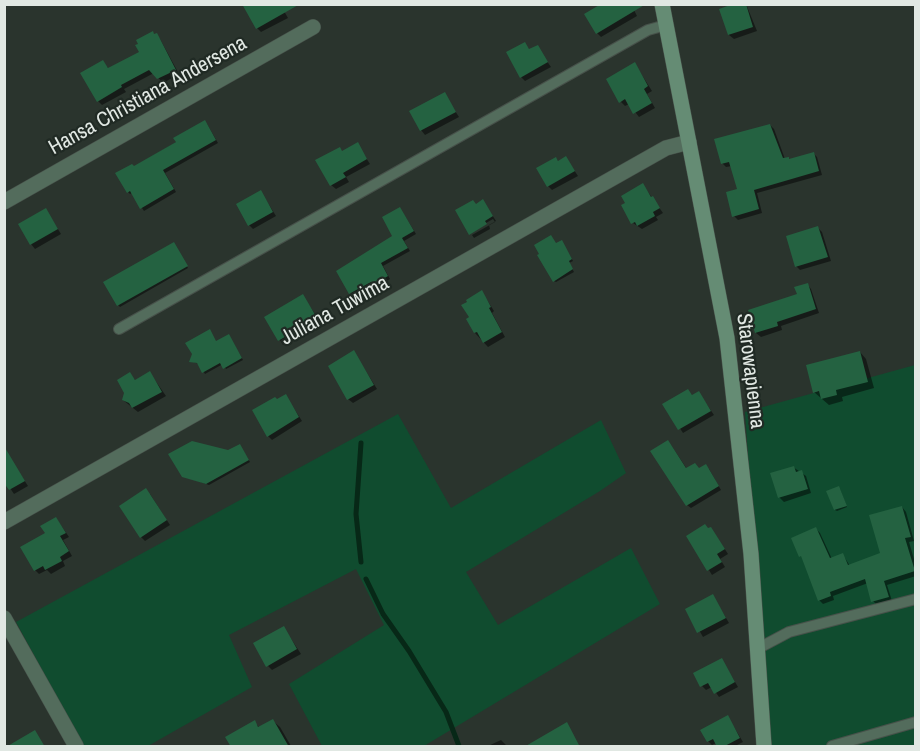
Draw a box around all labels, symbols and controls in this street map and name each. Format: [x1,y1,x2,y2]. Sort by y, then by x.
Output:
street label: Hansa Christiana Andersena [45,31,251,161]
street label: Juliana Tuwima [276,271,394,351]
street label: Starowapienna [730,312,770,430]

